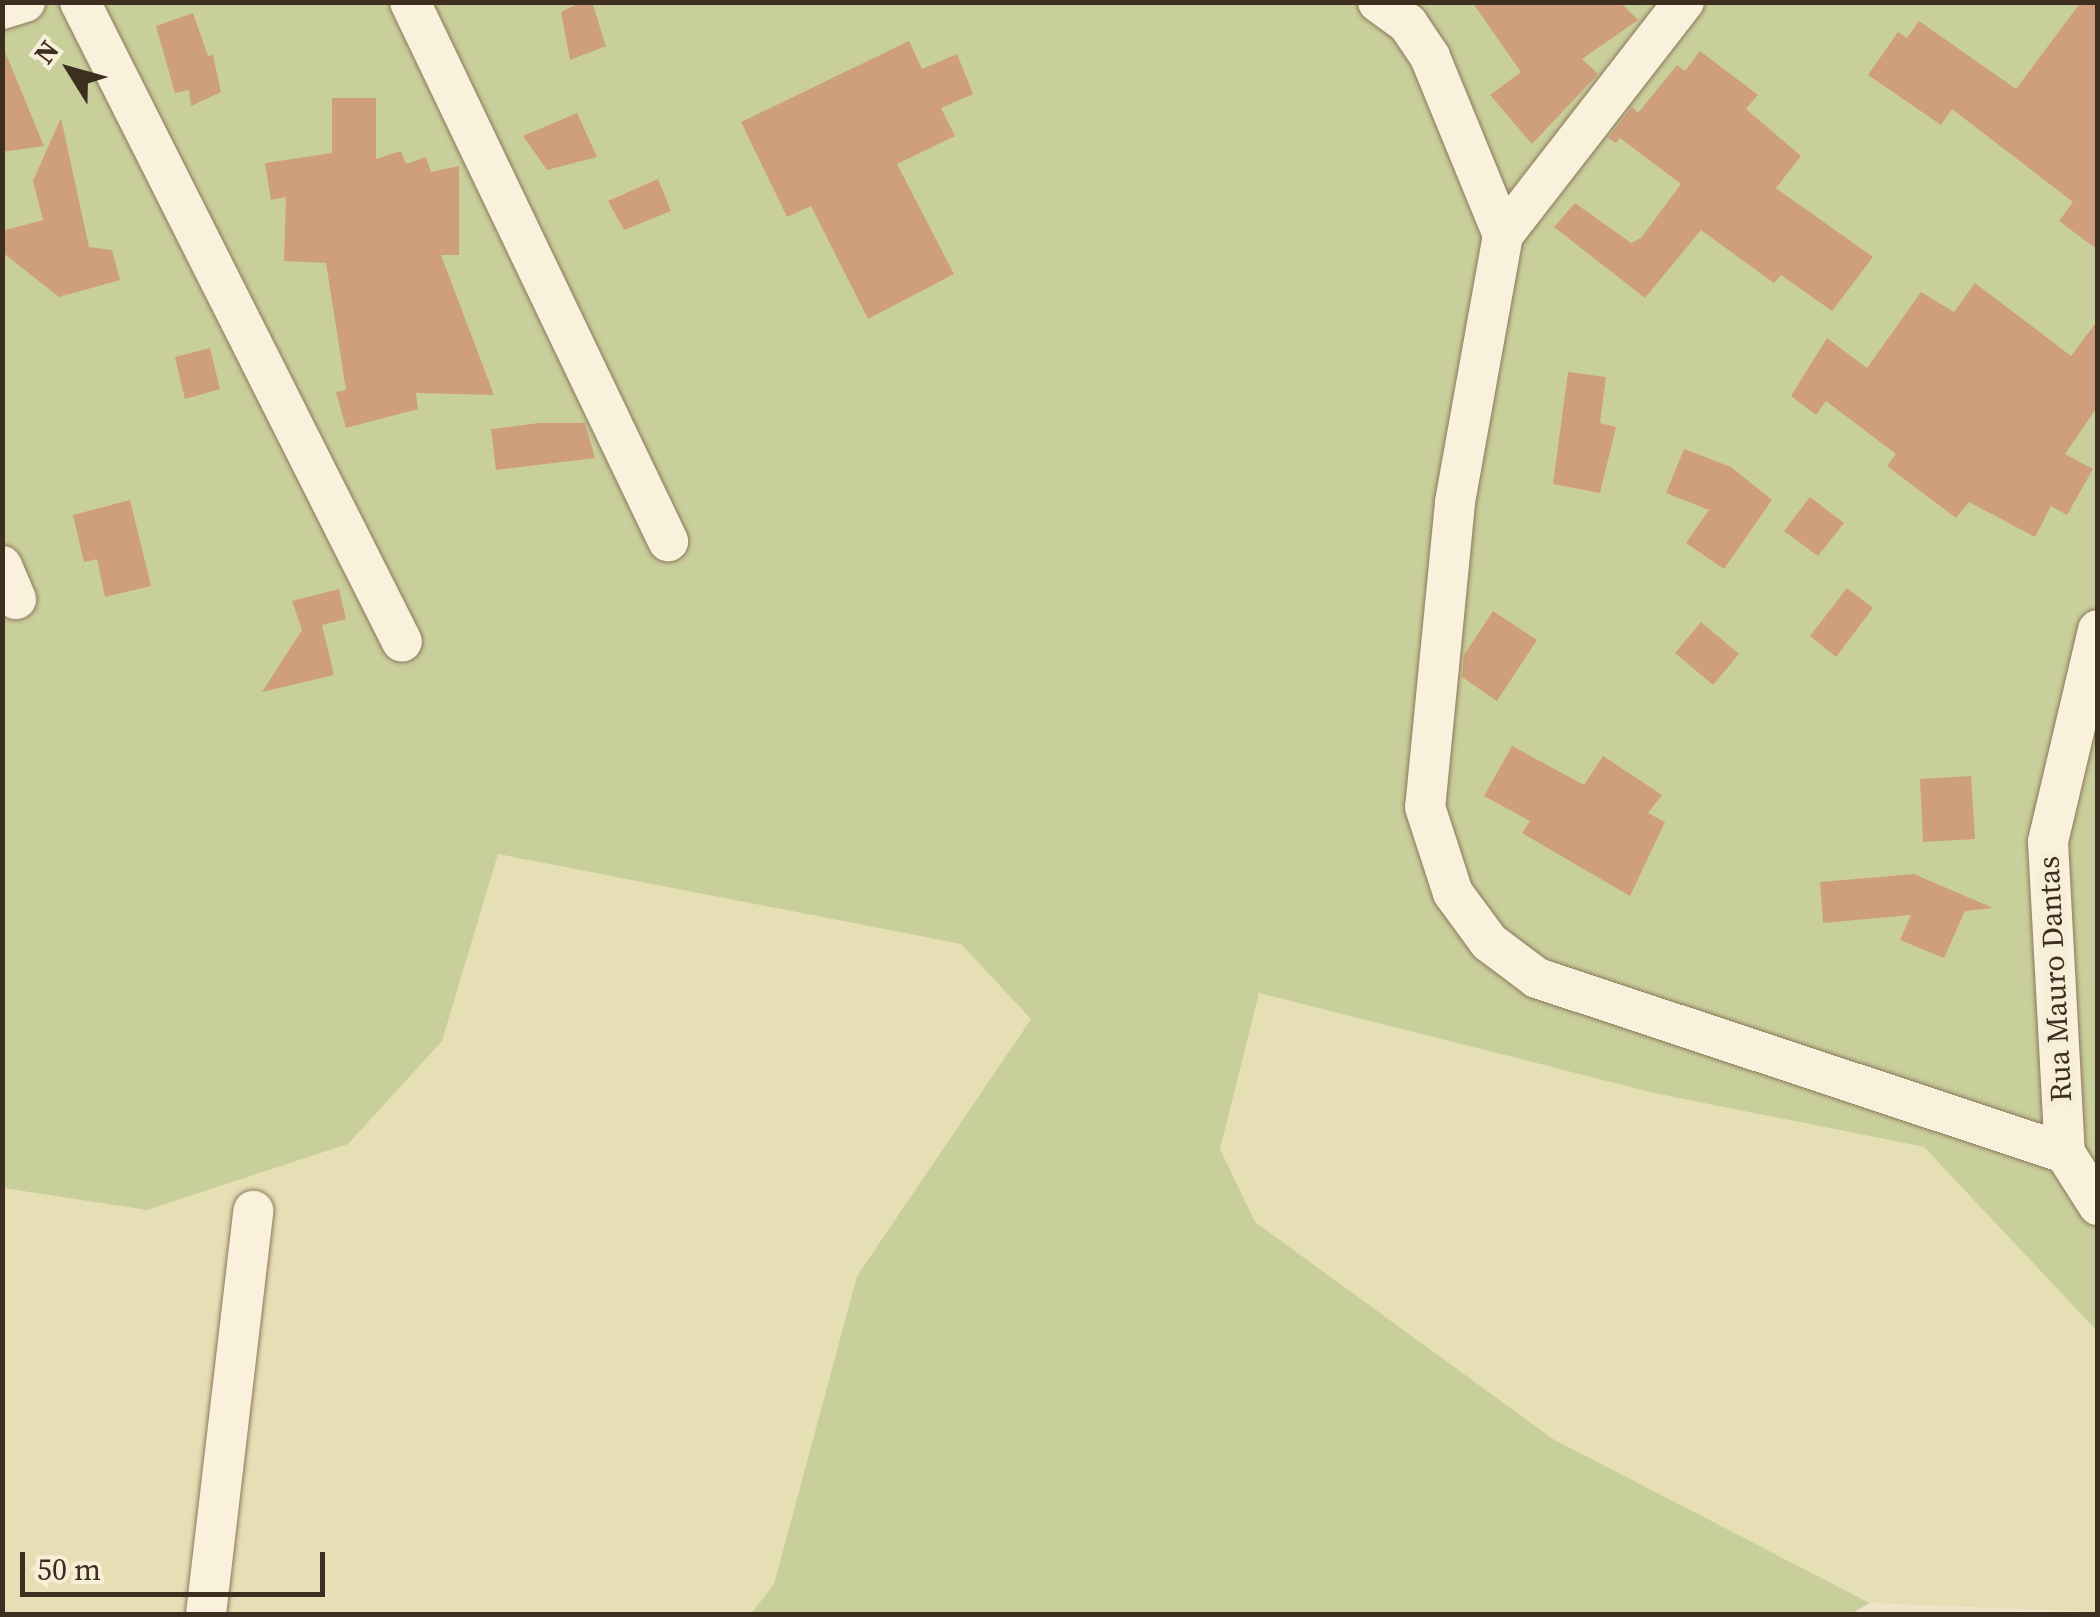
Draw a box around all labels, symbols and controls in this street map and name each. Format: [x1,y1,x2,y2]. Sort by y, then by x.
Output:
north arrow [20,20,120,120]
text: N [25,32,67,72]
street label: Rua Mauro Dantas [2031,855,2079,1103]
scale bar [25,1532,330,1594]
text: 50 m [37,1549,101,1590]

